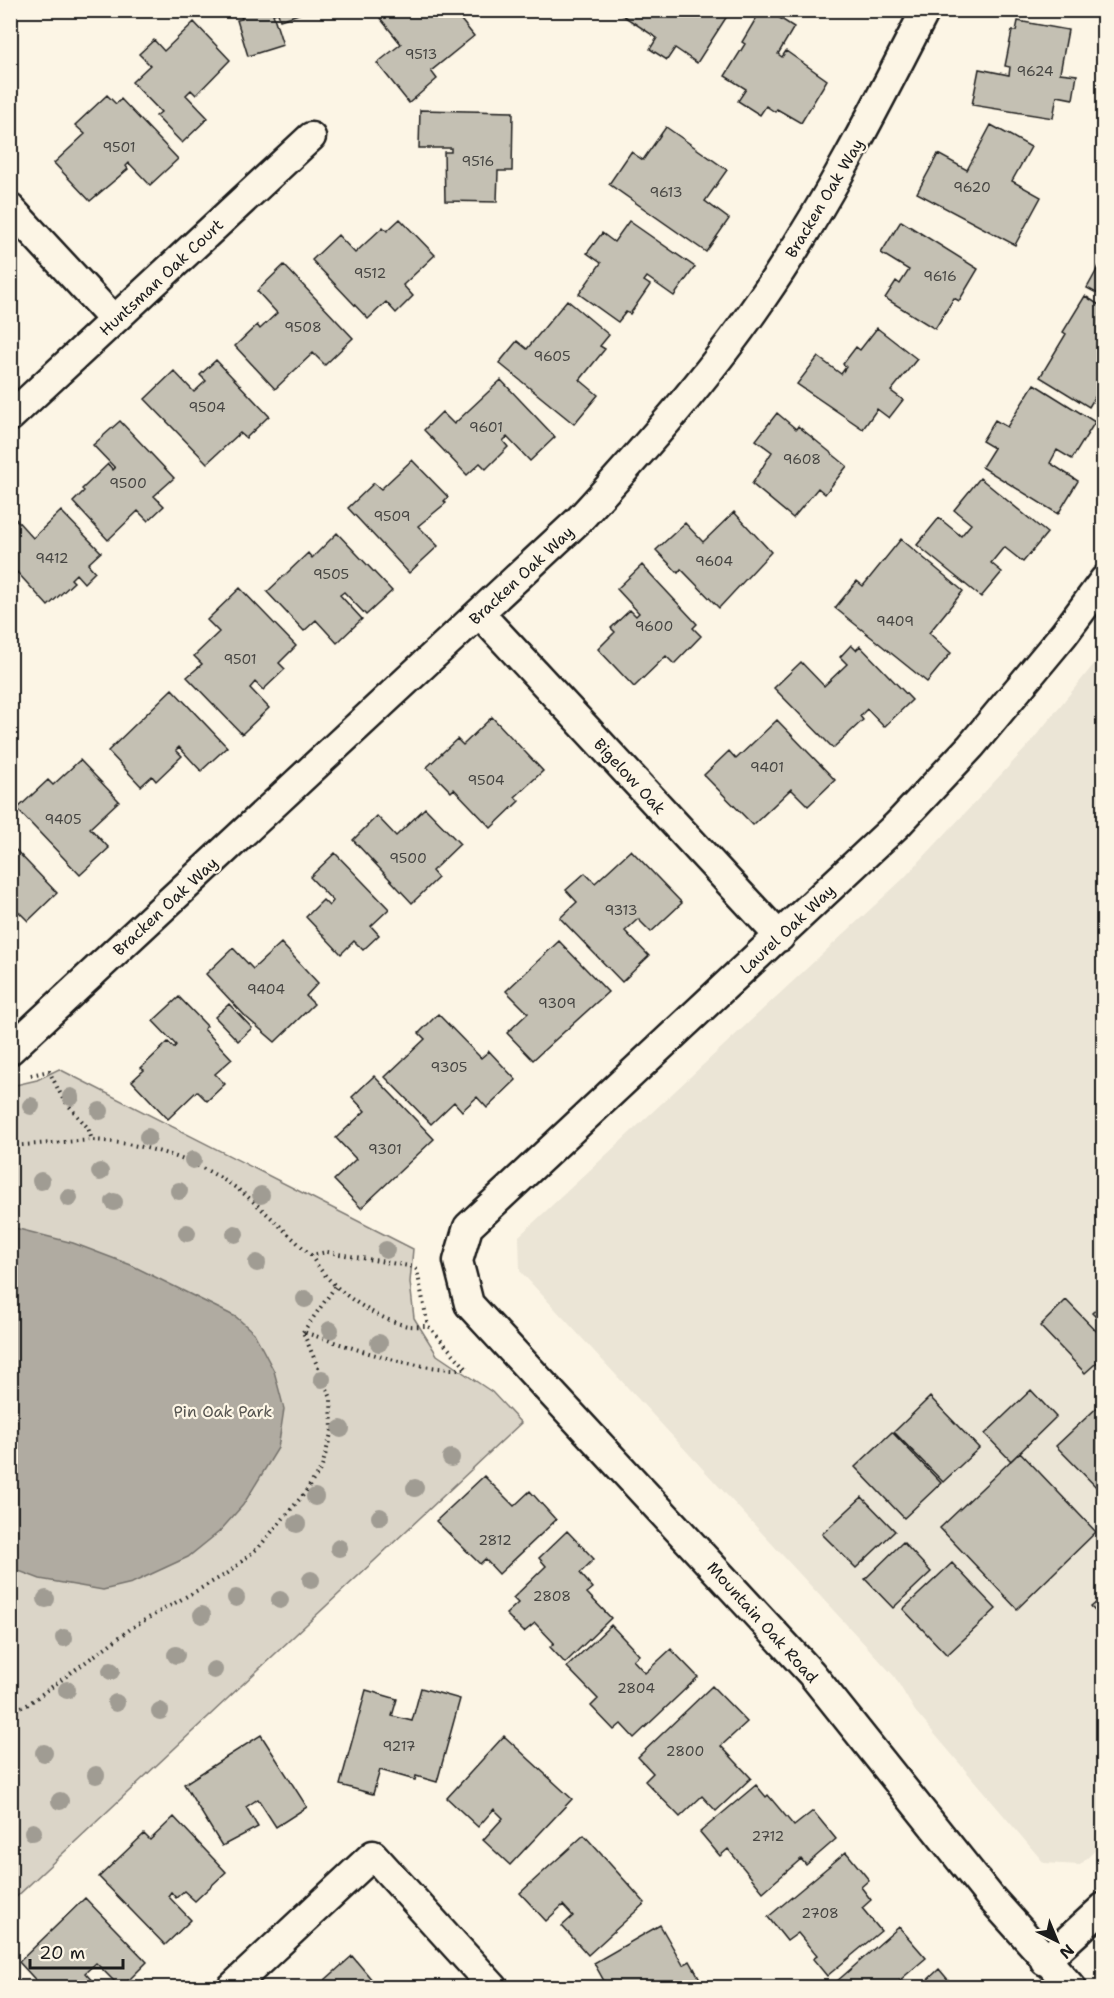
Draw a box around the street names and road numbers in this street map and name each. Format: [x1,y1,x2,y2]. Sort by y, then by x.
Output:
street label: Bracken Oak Way [780,135,868,262]
street label: Huntsman Oak Court [95,214,228,340]
street label: Bracken Oak Way [464,521,578,629]
street label: Bigelow Oak [589,734,670,819]
street label: Bracken Oak Way [108,852,222,960]
street label: Laurel Oak Way [735,880,839,979]
street label: Mountain Oak Road [703,1557,823,1687]

